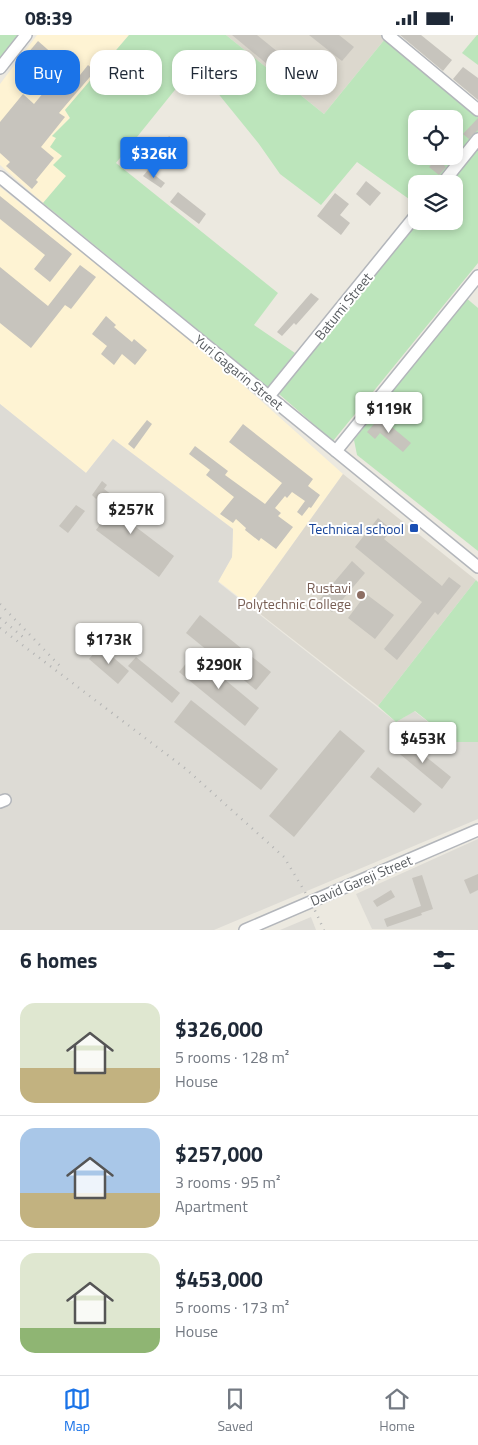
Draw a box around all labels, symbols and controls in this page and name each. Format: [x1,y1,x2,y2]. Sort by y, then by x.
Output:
text: 08:39 [25,3,72,32]
chip: Buy [15,50,80,95]
chip: Rent [90,50,162,95]
chip: Filters [172,50,256,95]
chip: New [266,50,337,95]
map controls [408,110,463,230]
button: locate [408,110,463,165]
pin: $326K [119,137,189,179]
text: $326K [131,141,177,165]
button: layers [408,175,463,230]
street label: Batumi Street [309,267,377,344]
street label: Yuri Gagarin Street [190,329,288,415]
pin: $119K [354,391,424,434]
text: $119K [366,396,412,420]
pin: $257K [96,493,166,535]
text: $257K [108,497,154,521]
place label: Technical school [309,518,404,539]
marker: Technical school [408,522,420,534]
place label: Rustavi Polytechnic College [237,577,351,614]
marker: Rustavi Polytechnic College [355,589,367,601]
pin: $173K [74,623,144,665]
text: $173K [86,627,132,651]
pin: $290K [184,647,254,690]
text: $290K [196,652,242,676]
pin: $453K [388,721,458,764]
text: $453K [400,726,446,750]
street label: David Gareji Street [307,849,415,911]
text: 6 homes [20,944,97,976]
icon: filters [430,946,458,974]
text: $326,000 [175,1013,263,1045]
icon: home [60,1023,120,1083]
text: 5 rooms · 128 m² [175,1045,289,1069]
text: House [175,1069,218,1093]
text: $257,000 [175,1138,263,1170]
icon: home [60,1148,120,1208]
text: 3 rooms · 95 m² [175,1170,280,1194]
text: Apartment [175,1194,248,1218]
text: $453,000 [175,1263,263,1295]
icon: home [60,1273,120,1333]
text: 5 rooms · 173 m² [175,1295,289,1319]
text: House [175,1319,218,1343]
tab: Map [63,1385,91,1436]
tab: Saved [217,1385,253,1436]
tab: Home [379,1385,415,1436]

